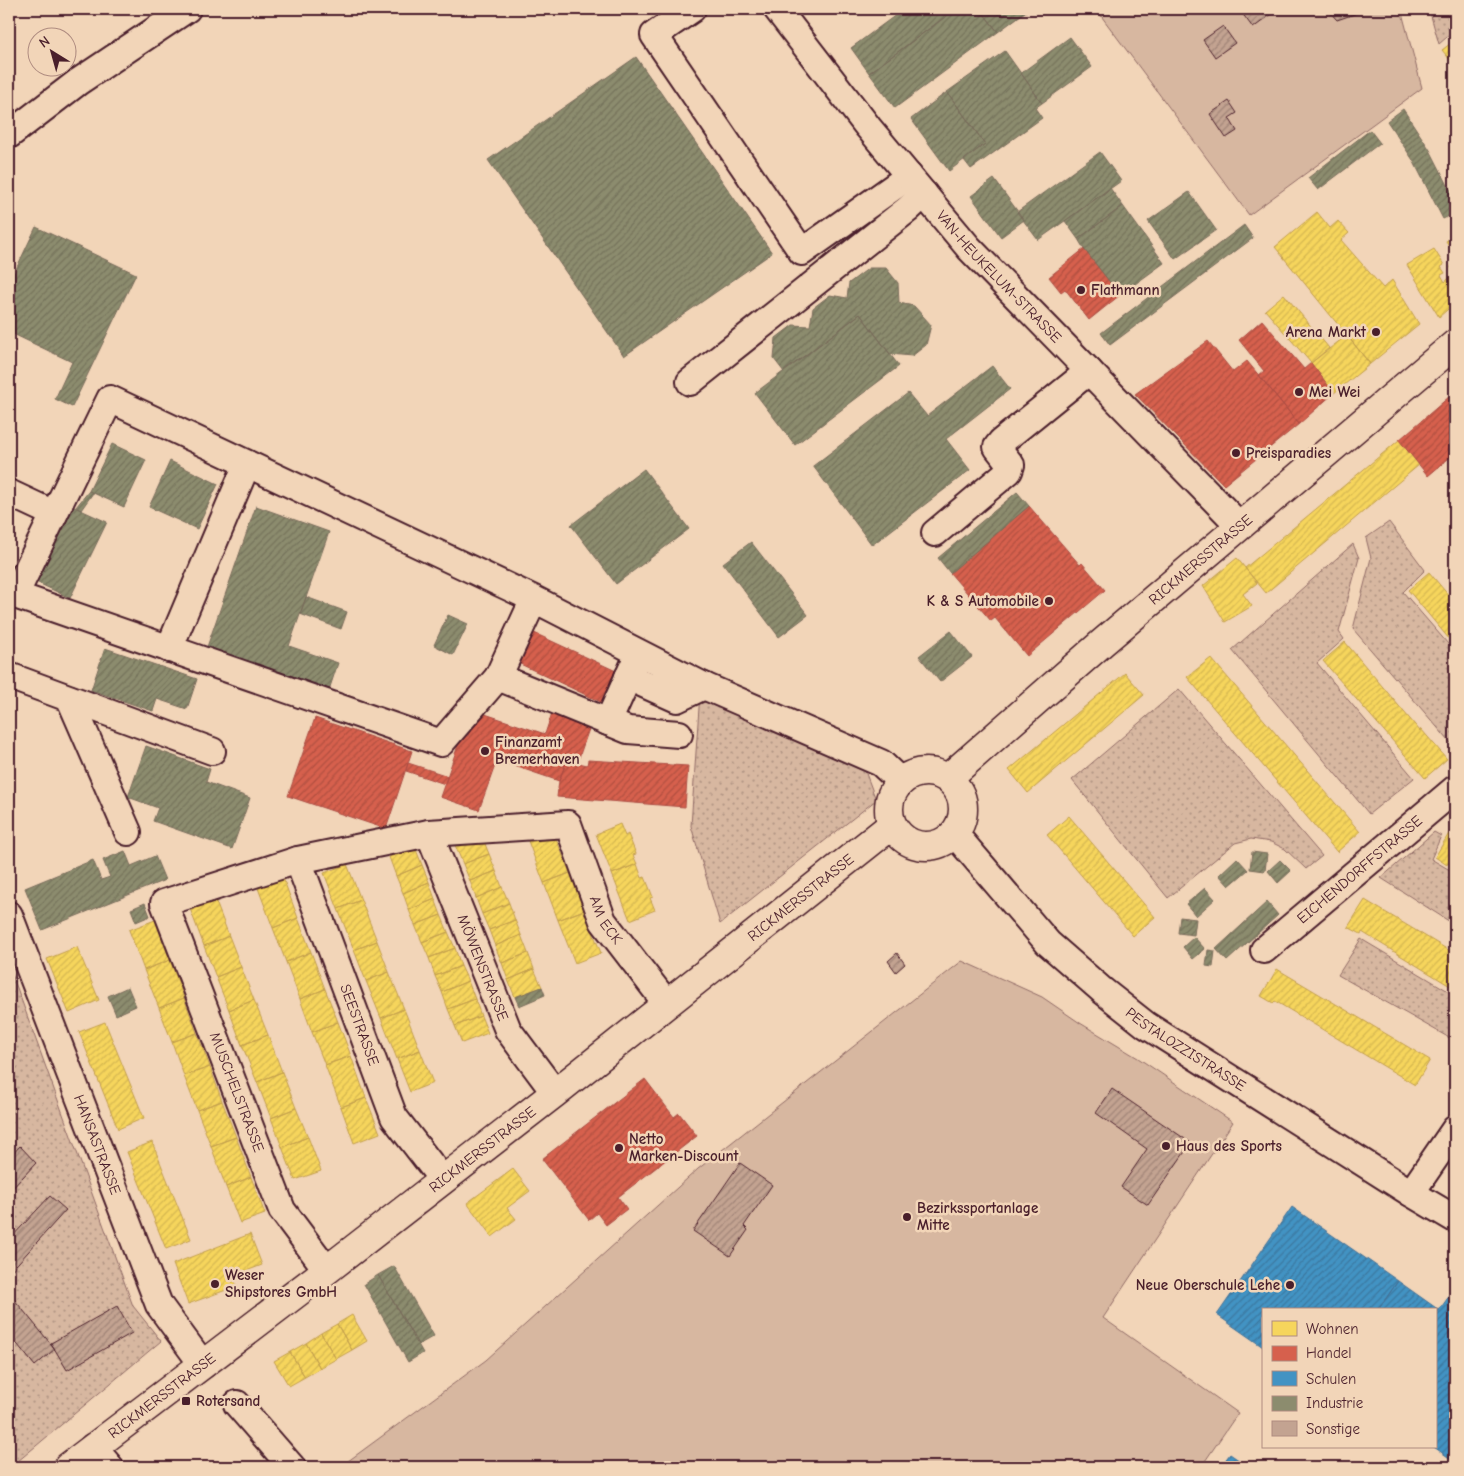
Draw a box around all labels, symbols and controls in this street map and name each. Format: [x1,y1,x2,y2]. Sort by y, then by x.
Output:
north arrow [28,28,78,78]
text: N [36,32,53,52]
street label: VAN-HEUKELUM-STRASSE [933,207,1065,347]
place label: Flathmann [1091,281,1160,299]
marker: Flathmann [1075,284,1087,296]
place label: Arena Markt [1286,323,1367,341]
marker: Arena Markt [1370,326,1382,338]
place label: Mei Wei [1309,383,1360,401]
marker: Mei Wei [1293,386,1305,398]
place label: Preisparadies [1246,444,1331,462]
marker: Preisparadies [1230,447,1242,459]
street label: RICKMERSSTRASSE [1145,511,1256,608]
place label: K & S Automobile [926,592,1039,610]
marker: K & S Automobile [1043,595,1055,607]
place label: Finanzamt Bremerhaven [495,733,580,768]
marker: Finanzamt Bremerhaven [479,745,491,757]
street label: EICHENDORFFSTRASSE [1293,812,1426,927]
street label: RICKMERSSTRASSE [744,850,857,945]
street label: AM ECK [586,893,627,948]
street label: MÖWENSTRASSE [454,912,512,1023]
street label: SEESTRASSE [336,982,383,1068]
street label: PESTALOZZISTRASSE [1122,1003,1249,1095]
street label: MUSCHELSTRASSE [206,1029,268,1155]
street label: HANSASTRASSE [70,1092,125,1197]
street label: RICKMERSSTRASSE [425,1102,539,1197]
place label: Netto Marken-Discount [629,1130,740,1165]
place label: Haus des Sports [1176,1137,1282,1155]
marker: Haus des Sports [1160,1140,1172,1152]
marker: Netto Marken-Discount [613,1142,625,1154]
place label: Bezirkssportanlage Mitte [917,1199,1038,1234]
marker: Bezirkssportanlage Mitte [901,1211,913,1223]
place label: Weser Shipstores GmbH [225,1266,337,1301]
place label: Neue Oberschule Lehe [1136,1276,1280,1294]
marker: Weser Shipstores GmbH [209,1278,221,1290]
marker: Neue Oberschule Lehe [1284,1279,1296,1291]
legend [1262,1308,1436,1448]
text: Wohnen [1306,1320,1359,1338]
text: Handel [1306,1344,1352,1362]
street label: RICKMERSSTRASSE [105,1349,219,1442]
text: Schulen [1306,1370,1356,1388]
place label: Rotersand [196,1392,260,1410]
text: Industrie [1306,1394,1364,1412]
marker: Rotersand [180,1395,192,1407]
text: Sonstige [1306,1420,1360,1438]

